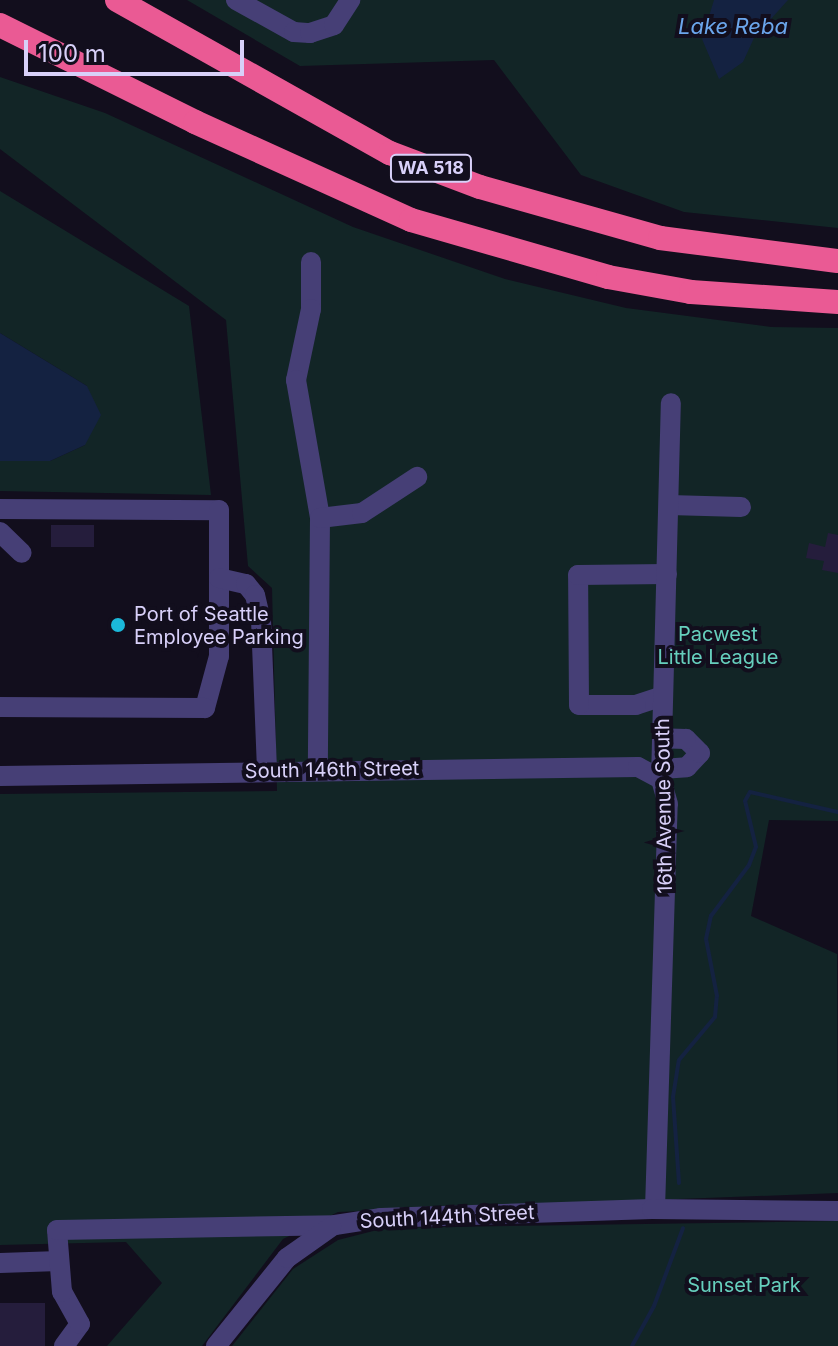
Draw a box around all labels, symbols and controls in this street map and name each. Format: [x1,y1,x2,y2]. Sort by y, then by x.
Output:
water label: Lake Reba [678,14,788,40]
scale bar [28,24,248,74]
text: 100 m [38,39,106,68]
road number: WA 518 [389,154,473,182]
place label: Port of Seattle Employee Parking [134,602,304,649]
marker: Port of Seattle Employee Parking [109,616,127,634]
park label: Pacwest Little League [657,622,779,669]
street label: 16th Avenue South [650,718,678,894]
street label: South 146th Street [245,756,419,784]
street label: South 144th Street [359,1200,535,1234]
park label: Sunset Park [687,1273,801,1297]

